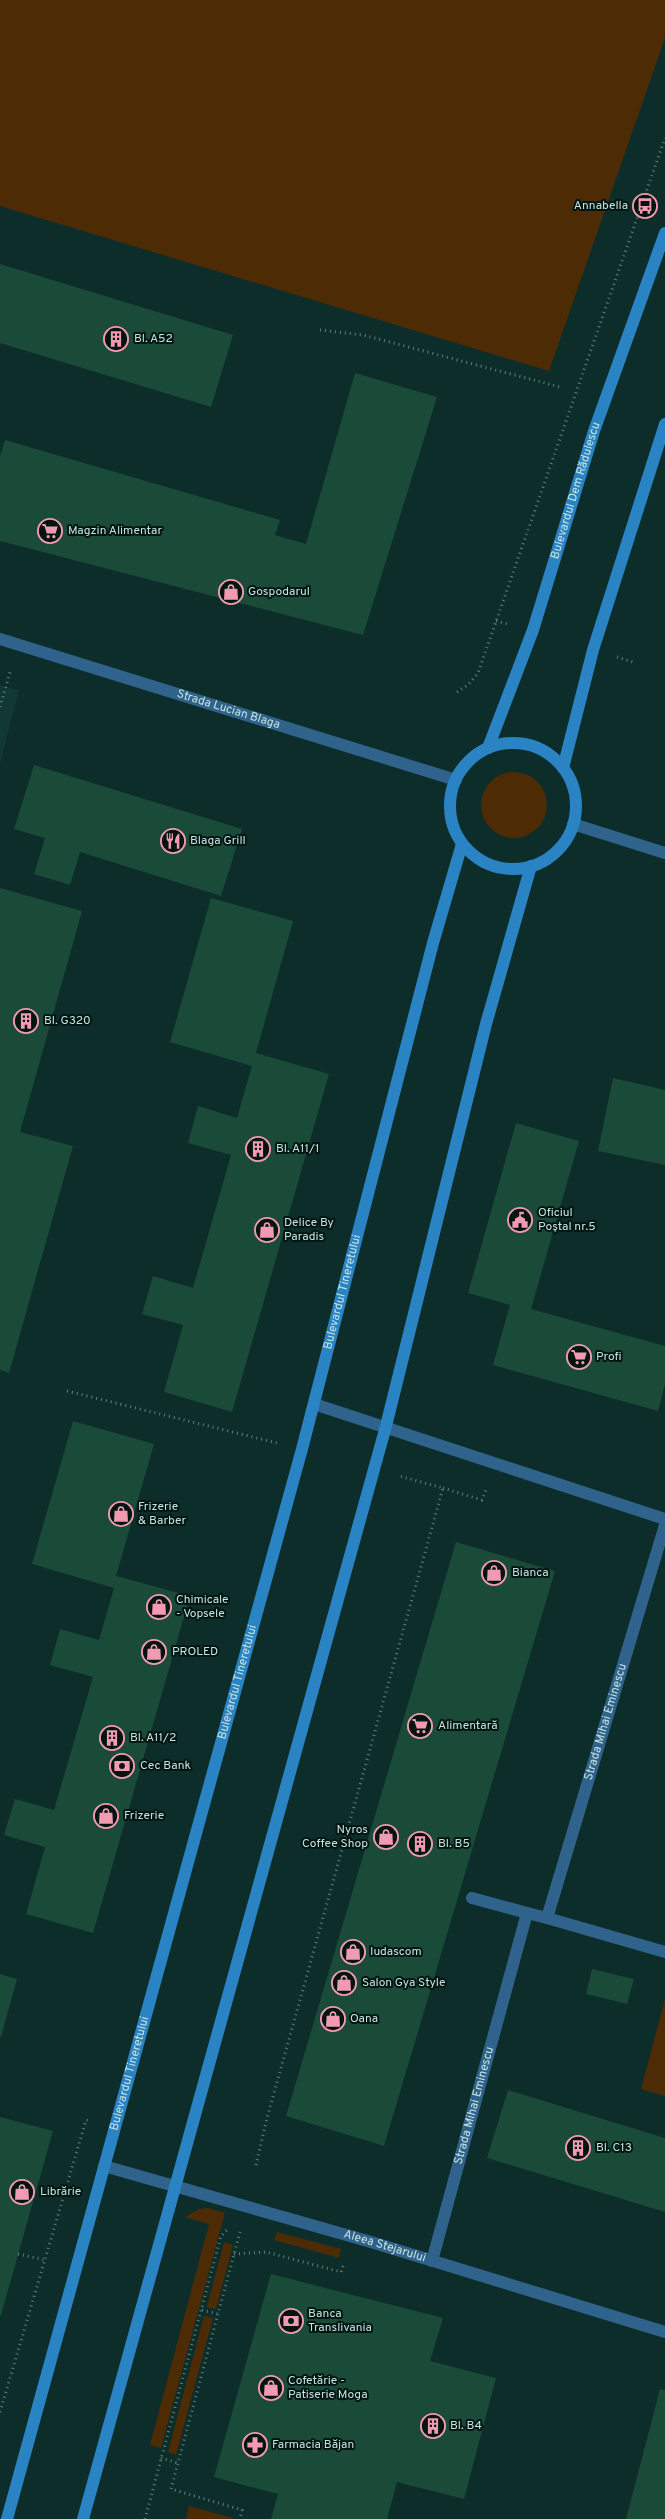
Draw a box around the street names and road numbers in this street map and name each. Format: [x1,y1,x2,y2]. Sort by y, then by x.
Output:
street label: Bulevardul Dem Rădulescu [547,420,605,561]
street label: Strada Lucian Blaga [175,686,282,733]
street label: Bulevardul Tineretului [320,1233,365,1351]
street label: Bulevardul Tineretului [214,1623,261,1741]
street label: Strada Mihai Eminescu [581,1661,631,1783]
street label: Bulevardul Tineretului [106,2015,153,2133]
street label: Strada Mihai Eminescu [451,2045,498,2166]
street label: Aleea Stejarului [342,2227,428,2266]

